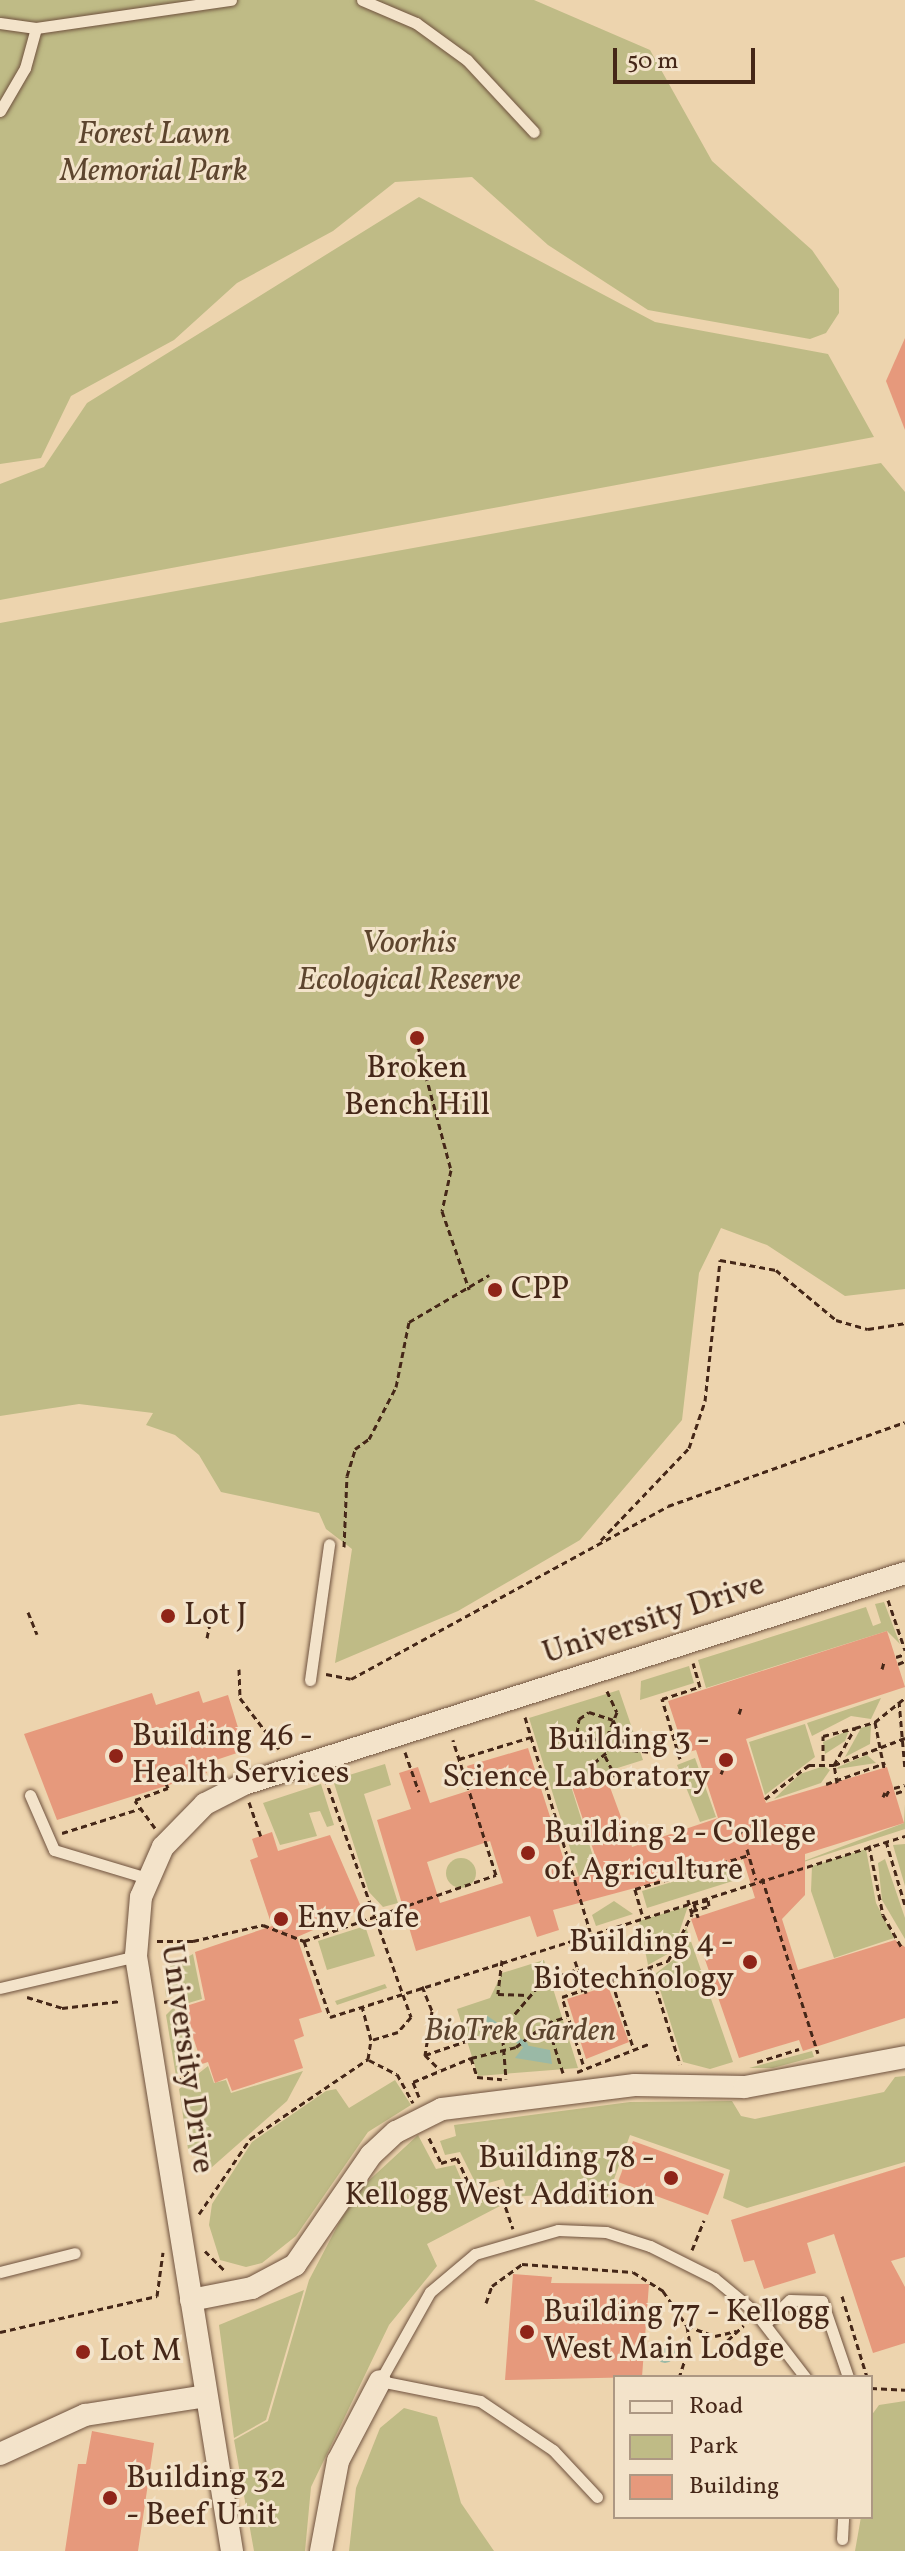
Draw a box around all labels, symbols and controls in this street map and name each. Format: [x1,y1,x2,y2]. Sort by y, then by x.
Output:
scale bar [617,32,759,82]
text: 50 m [627,45,679,79]
park label: Forest Lawn Memorial Park [60,117,248,192]
park label: Voorhis Ecological Reserve [297,926,521,1001]
marker: Broken Bench Hill [408,1029,426,1047]
place label: Broken Bench Hill [344,1051,490,1126]
place label: CPP [511,1271,569,1309]
marker: CPP [486,1281,504,1299]
street label: University Drive [538,1566,770,1674]
place label: Lot J [184,1597,247,1635]
marker: Lot J [159,1607,177,1625]
place label: Building 46 - Health Services [132,1719,349,1794]
place label: Building 3 - Science Laboratory [442,1723,710,1798]
marker: Building 46 - Health Services [107,1747,125,1765]
marker: Building 3 - Science Laboratory [717,1751,735,1769]
place label: Building 2 - College of Agriculture [544,1816,818,1891]
marker: Building 2 - College of Agriculture [519,1844,537,1862]
place label: Env Cafe [297,1900,420,1938]
marker: Env Cafe [272,1910,290,1928]
place label: Building 4 - Biotechnology [533,1925,734,2000]
street label: University Drive [151,1942,221,2176]
marker: Building 4 - Biotechnology [741,1953,759,1971]
park label: BioTrek Garden [424,2013,616,2051]
place label: Building 78 - Kellogg West Addition [344,2141,655,2216]
marker: Building 78 - Kellogg West Addition [662,2169,680,2187]
place label: Building 77 - Kellogg West Main Lodge [543,2295,831,2370]
marker: Building 77 - Kellogg West Main Lodge [518,2323,536,2341]
place label: Lot M [99,2333,181,2371]
marker: Lot M [74,2343,92,2361]
legend [613,2375,873,2519]
text: Road [689,2390,743,2424]
text: Park [689,2430,738,2464]
place label: Building 32 - Beef Unit [126,2461,286,2536]
text: Building [689,2470,779,2504]
marker: Building 32 - Beef Unit [101,2489,119,2507]

